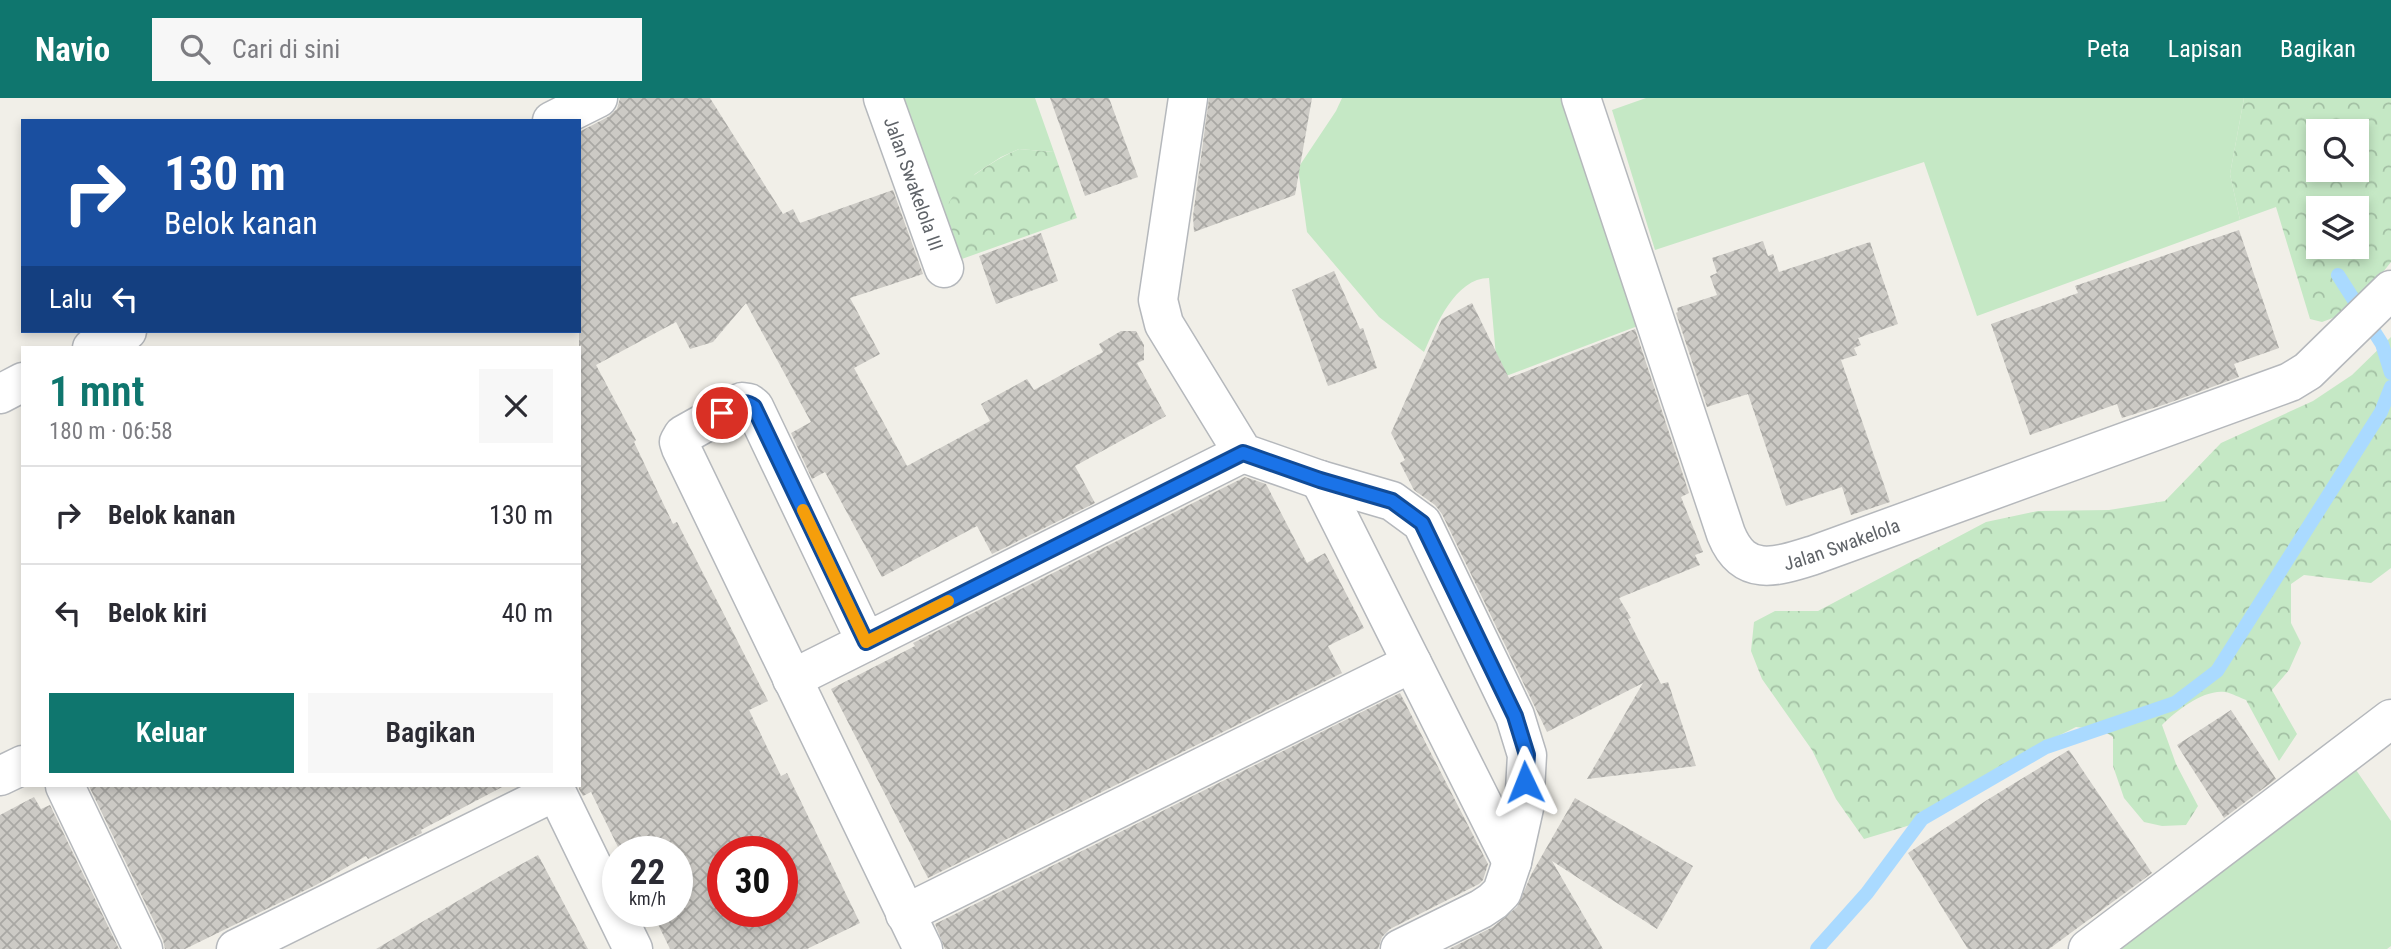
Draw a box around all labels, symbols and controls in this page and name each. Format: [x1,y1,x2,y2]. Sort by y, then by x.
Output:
search box [152,18,642,81]
text: Navio [35,30,110,69]
icon: search [176,30,214,68]
text: Cari di sini [232,34,340,64]
text: Peta [2087,35,2130,63]
text: Lapisan [2168,35,2242,63]
text: Bagikan [2280,35,2356,63]
street label: Jalan Swakelola III [879,114,948,254]
map controls [2306,119,2369,259]
button: search [2306,119,2369,182]
text: 130 m [164,145,286,202]
icon: right [49,147,140,238]
button: layers [2306,196,2369,259]
text: Belok kanan [164,204,318,242]
icon: left [106,280,144,318]
text: Lalu [49,284,92,314]
text: 1 mnt [49,367,144,416]
button: close [479,369,553,443]
pin [692,383,752,443]
icon: arrive [703,394,741,432]
text: 180 m · 06:58 [49,418,173,445]
icon: right [49,496,87,534]
text: Belok kanan [108,500,235,530]
text: 130 m [489,500,553,530]
street label: Jalan Swakelola [1781,514,1903,575]
icon: left [49,594,87,632]
text: Belok kiri [108,598,207,628]
text: 40 m [502,598,553,628]
button: Keluar [49,693,294,773]
button: Bagikan [308,693,553,773]
position arrow [1488,745,1562,819]
speed limit sign: 30 [707,836,798,927]
text: 22 [630,852,665,893]
text: km/h [629,888,666,909]

